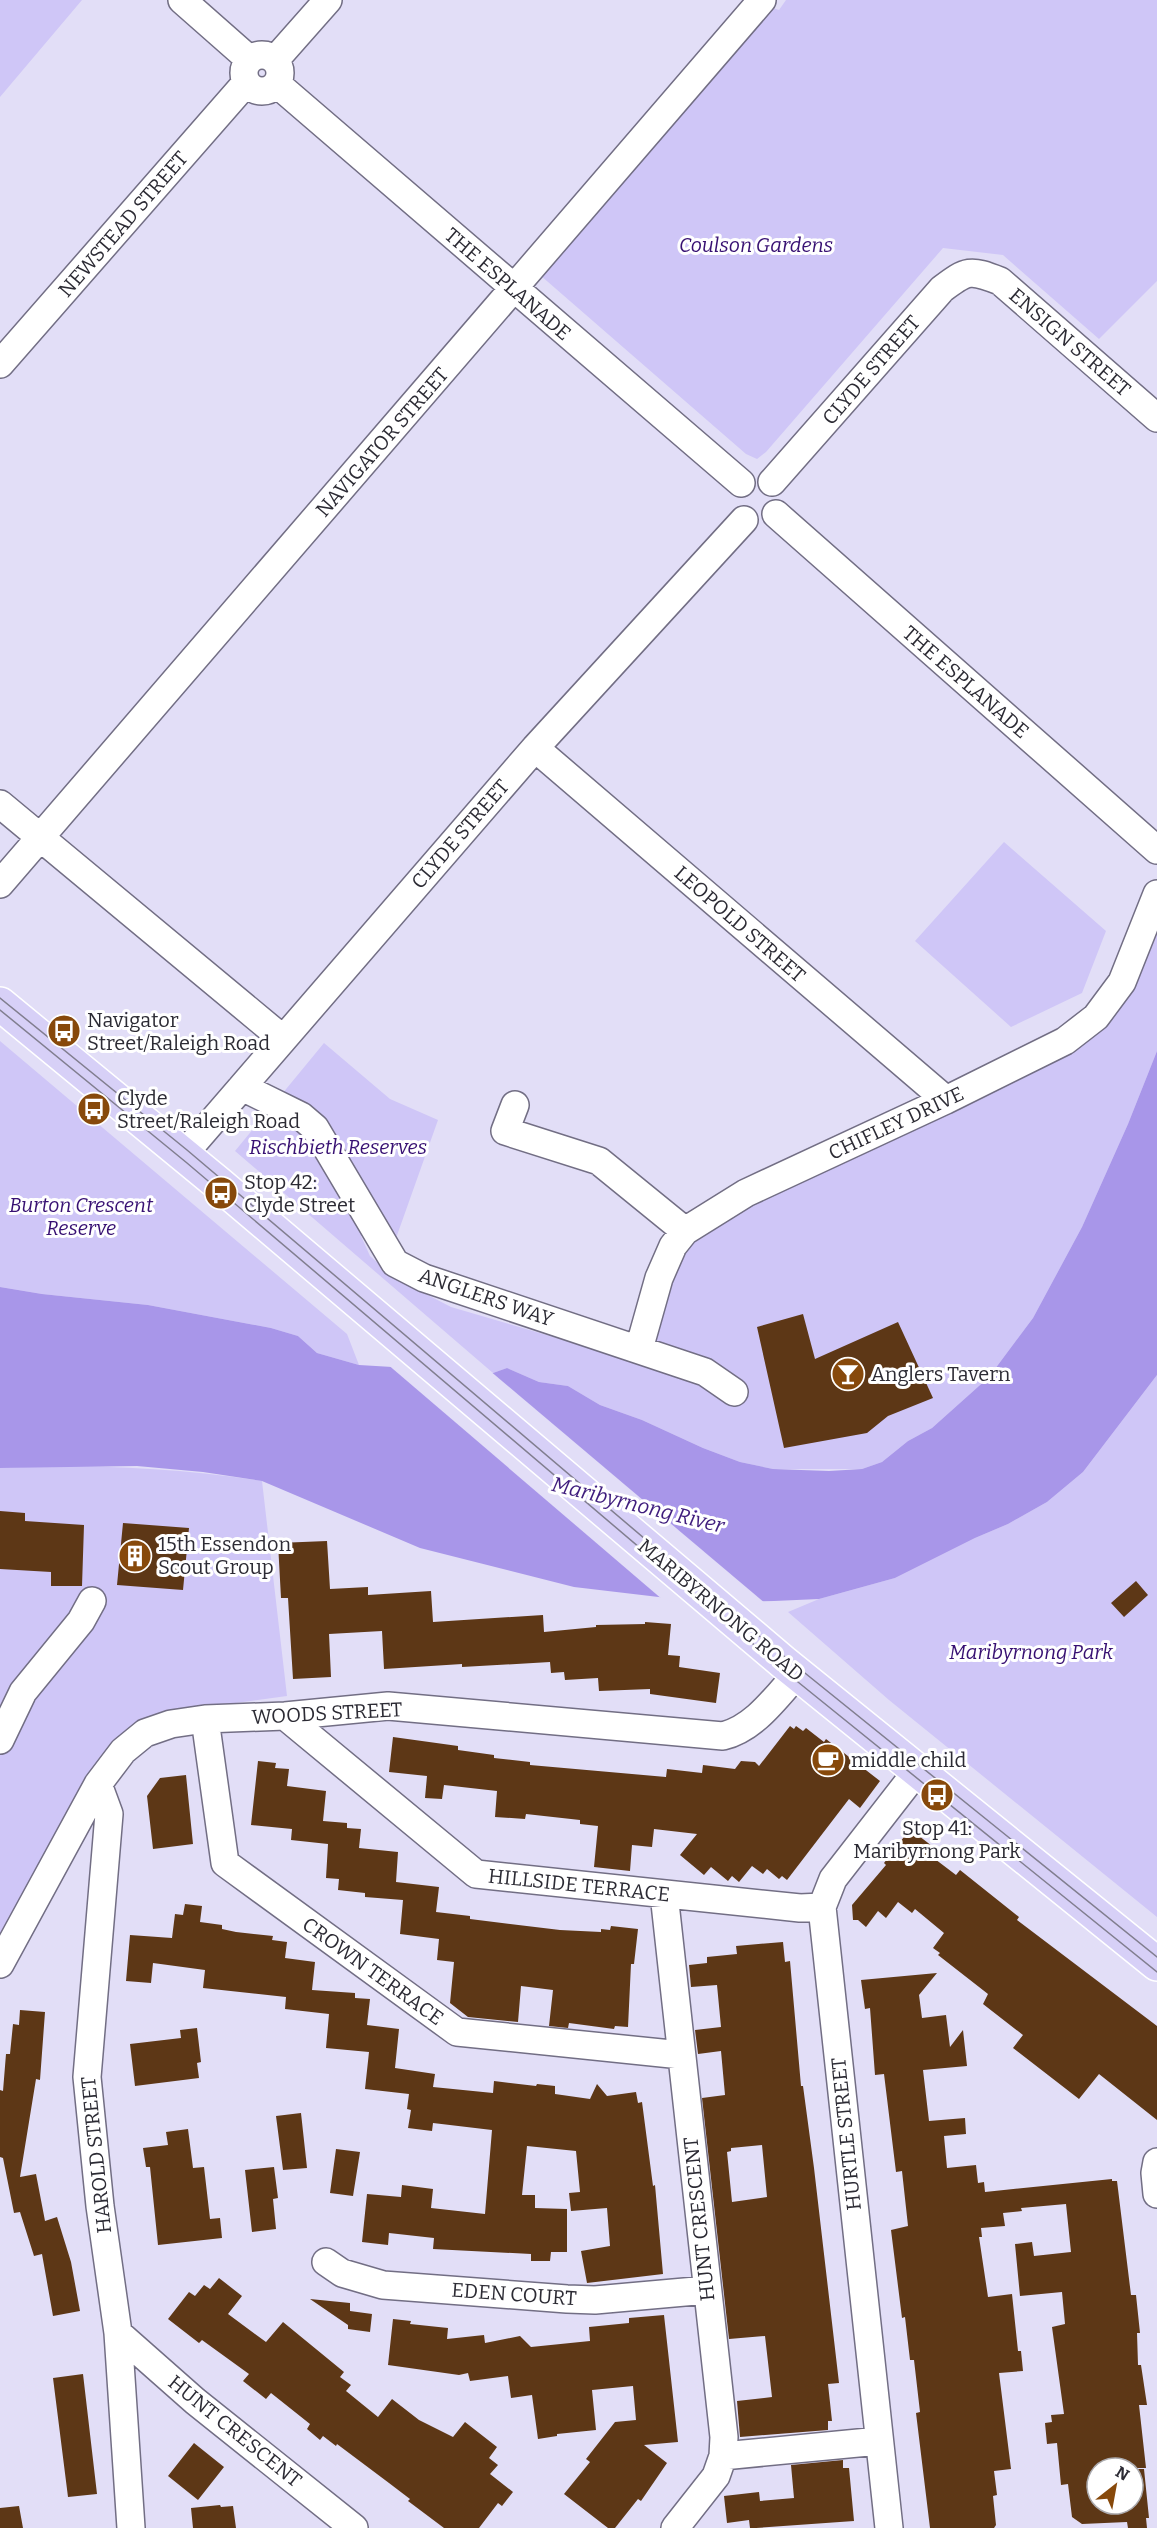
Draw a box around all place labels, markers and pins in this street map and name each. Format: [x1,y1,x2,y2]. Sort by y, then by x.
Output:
place label: Navigator Street/Raleigh Road [87,1008,270,1055]
bus stop icon: Navigator Street/Raleigh Road [46,1013,82,1049]
place label: Clyde Street/Raleigh Road [117,1086,300,1133]
bus stop icon: Clyde Street/Raleigh Road [76,1091,112,1127]
place label: Stop 42: Clyde Street [244,1170,355,1217]
bus stop icon: Stop 42: Clyde Street [203,1175,239,1211]
bar icon: Anglers Tavern [830,1356,866,1392]
place label: Anglers Tavern [871,1362,1011,1386]
place label: 15th Essendon Scout Group [158,1532,291,1579]
building icon: 15th Essendon Scout Group [117,1538,153,1574]
cafe icon: middle child [810,1742,846,1778]
place label: middle child [851,1748,967,1772]
bus stop icon: Stop 41: Maribyrnong Park [919,1777,955,1813]
place label: Stop 41: Maribyrnong Park [853,1816,1021,1863]

